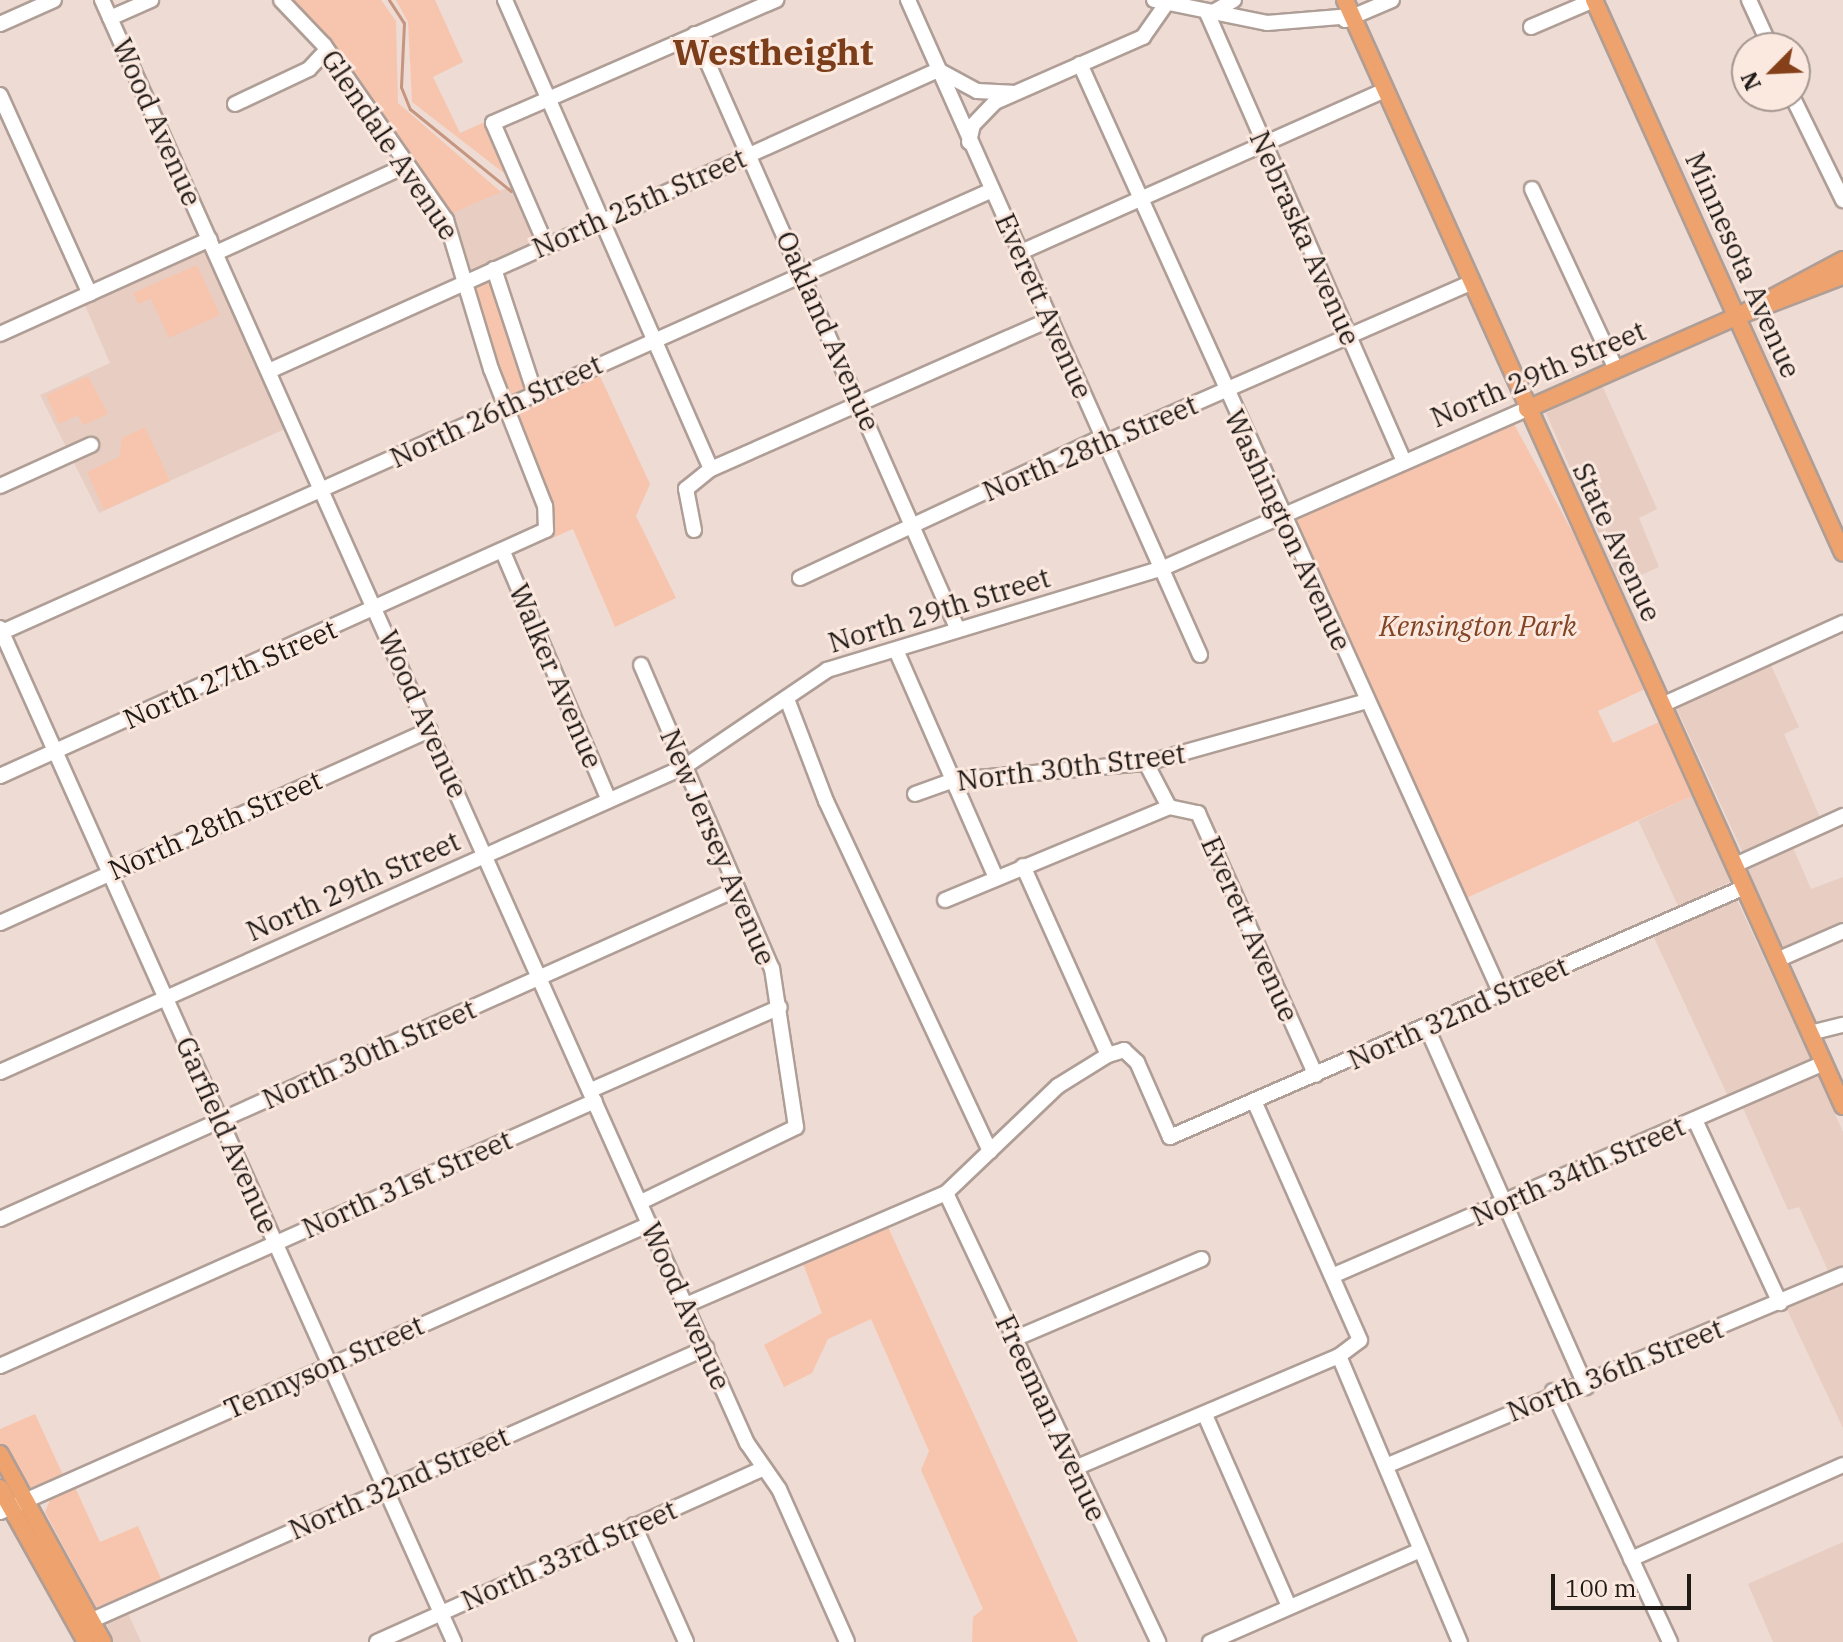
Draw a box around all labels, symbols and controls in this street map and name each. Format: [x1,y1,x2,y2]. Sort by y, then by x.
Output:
district label: Westheight [673,30,873,74]
north arrow [1731,32,1811,112]
street label: Wood Avenue [105,33,209,211]
street label: Glendale Avenue [314,44,466,246]
text: N [1734,67,1767,95]
street label: Nebraska Avenue [1243,126,1367,350]
street label: North 25th Street [527,141,751,265]
street label: Minnesota Avenue [1678,147,1808,383]
street label: Everett Avenue [988,208,1100,404]
street label: Oakland Avenue [769,226,887,436]
street label: North 29th Street [1426,314,1650,434]
street label: North 26th Street [385,347,607,475]
street label: North 28th Street [978,388,1202,508]
street label: Washington Avenue [1217,404,1359,656]
street label: State Avenue [1566,457,1668,627]
street label: North 29th Street [824,560,1054,660]
street label: Walker Avenue [502,579,610,773]
park label: Kensington Park [1379,609,1577,643]
street label: North 27th Street [118,612,342,736]
street label: Wood Avenue [371,625,475,803]
street label: New Jersey Avenue [653,724,783,970]
street label: North 30th Street [955,736,1187,798]
street label: North 28th Street [103,763,327,887]
street label: North 29th Street [241,824,465,948]
street label: Everett Avenue [1194,831,1306,1027]
street label: North 32nd Street [1343,949,1573,1077]
street label: North 30th Street [257,992,481,1116]
street label: Garfield Avenue [169,1031,285,1239]
street label: North 34th Street [1466,1109,1690,1233]
street label: North 31st Street [297,1123,517,1245]
street label: Wood Avenue [634,1217,738,1395]
street label: Tennyson Street [219,1308,429,1426]
street label: Freeman Avenue [988,1309,1114,1527]
street label: North 36th Street [1502,1311,1728,1429]
street label: North 32nd Street [284,1419,514,1547]
street label: North 33rd Street [456,1492,682,1618]
scale bar [1555,1558,1695,1608]
text: 100 m [1565,1572,1637,1604]

